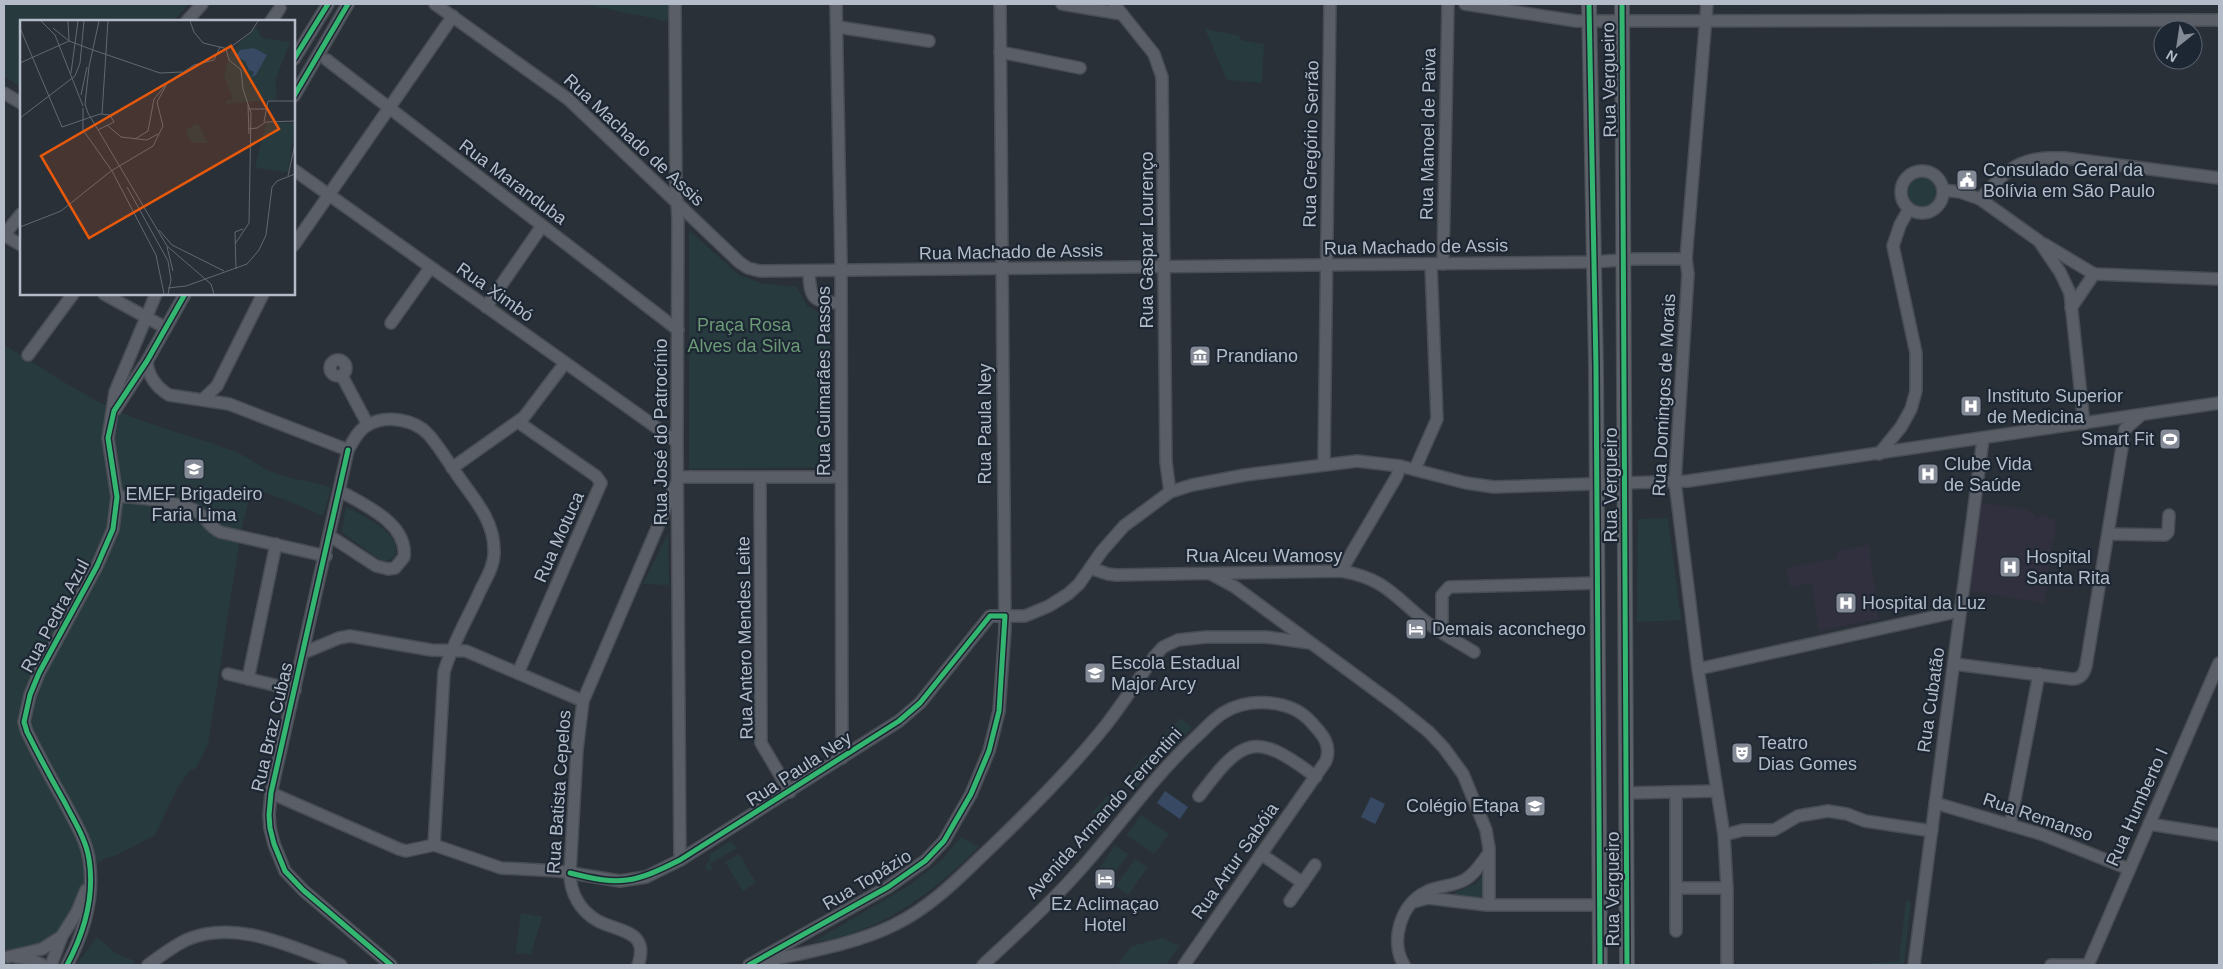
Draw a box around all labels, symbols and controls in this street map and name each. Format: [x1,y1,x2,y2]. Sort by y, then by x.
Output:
inset map [20,20,295,295]
north arrow [2153,20,2203,70]
street label: Rua Vergueiro [1598,22,1620,138]
street label: Rua Manoel de Paiva [1416,47,1440,220]
text: N [2163,47,2180,66]
street label: Rua Gregório Serrão [1300,60,1322,228]
street label: Rua Machado de Assis [560,70,708,210]
street label: Rua Maranduba [455,135,571,229]
street label: Rua Gaspar Lourenço [1137,151,1157,329]
place label: Consulado Geral da Bolívia em São Paulo [1983,160,2155,201]
public building icon: Consulado Geral da Bolívia em São Paulo [1955,168,1979,192]
street label: Rua Machado de Assis [1324,235,1508,259]
street label: Rua Machado de Assis [919,240,1103,264]
street label: Rua Ximbó [453,258,537,326]
street label: Rua Guimarães Passos [814,286,834,476]
street label: Rua Domingos de Morais [1649,293,1679,497]
park label: Praça Rosa Alves da Silva [687,315,802,356]
street label: Rua José do Patrocínio [651,338,671,526]
museum icon: Prandiano [1188,344,1212,368]
place label: Prandiano [1216,346,1298,366]
street label: Rua Paula Ney [975,363,995,485]
place label: Instituto Superior de Medicina [1987,386,2123,427]
hospital icon: Instituto Superior de Medicina [1959,394,1983,418]
street label: Rua Vergueiro [1601,427,1621,543]
sports icon: Smart Fit [2158,427,2182,451]
place label: Smart Fit [2081,429,2154,449]
place label: Clube Vida de Saúde [1944,454,2033,495]
school or university icon: EMEF Brigadeiro Faria Lima [182,457,206,481]
hospital icon: Clube Vida de Saúde [1916,462,1940,486]
place label: EMEF Brigadeiro Faria Lima [125,484,263,525]
street label: Rua Motuca [530,488,588,585]
street label: Rua Antero Mendes Leite [733,536,757,740]
street label: Rua Alceu Wamosy [1186,546,1342,566]
place label: Hospital Santa Rita [2026,547,2111,588]
hospital icon: Hospital Santa Rita [1998,555,2022,579]
street label: Rua Pedra Azul [17,556,93,676]
hospital icon: Hospital da Luz [1834,591,1858,615]
place label: Hospital da Luz [1862,593,1986,613]
hotel icon: Demais aconchego [1404,617,1428,641]
place label: Demais aconchego [1432,619,1586,639]
street label: Rua Cubatão [1914,646,1948,754]
place label: Escola Estadual Major Arcy [1111,653,1240,694]
street label: Rua Braz Cubas [247,660,297,794]
school or university icon: Escola Estadual Major Arcy [1083,661,1107,685]
street label: Rua Batista Cepelos [543,709,575,875]
street label: Avenida Armando Ferrentini [1022,724,1186,902]
street label: Rua Paula Ney [743,728,855,810]
place label: Teatro Dias Gomes [1758,733,1857,774]
theatre icon: Teatro Dias Gomes [1730,741,1754,765]
street label: Rua Humberto I [2102,745,2172,869]
street label: Rua Remanso [1980,789,2096,845]
school or university icon: Colégio Etapa [1523,794,1547,818]
place label: Colégio Etapa [1406,796,1520,816]
street label: Rua Artur Sabóia [1187,798,1283,923]
street label: Rua Vergueiro [1603,831,1623,947]
street label: Rua Topázio [819,846,915,914]
hotel icon: Ez Aclimaçao Hotel [1093,867,1117,891]
place label: Ez Aclimaçao Hotel [1051,894,1159,935]

